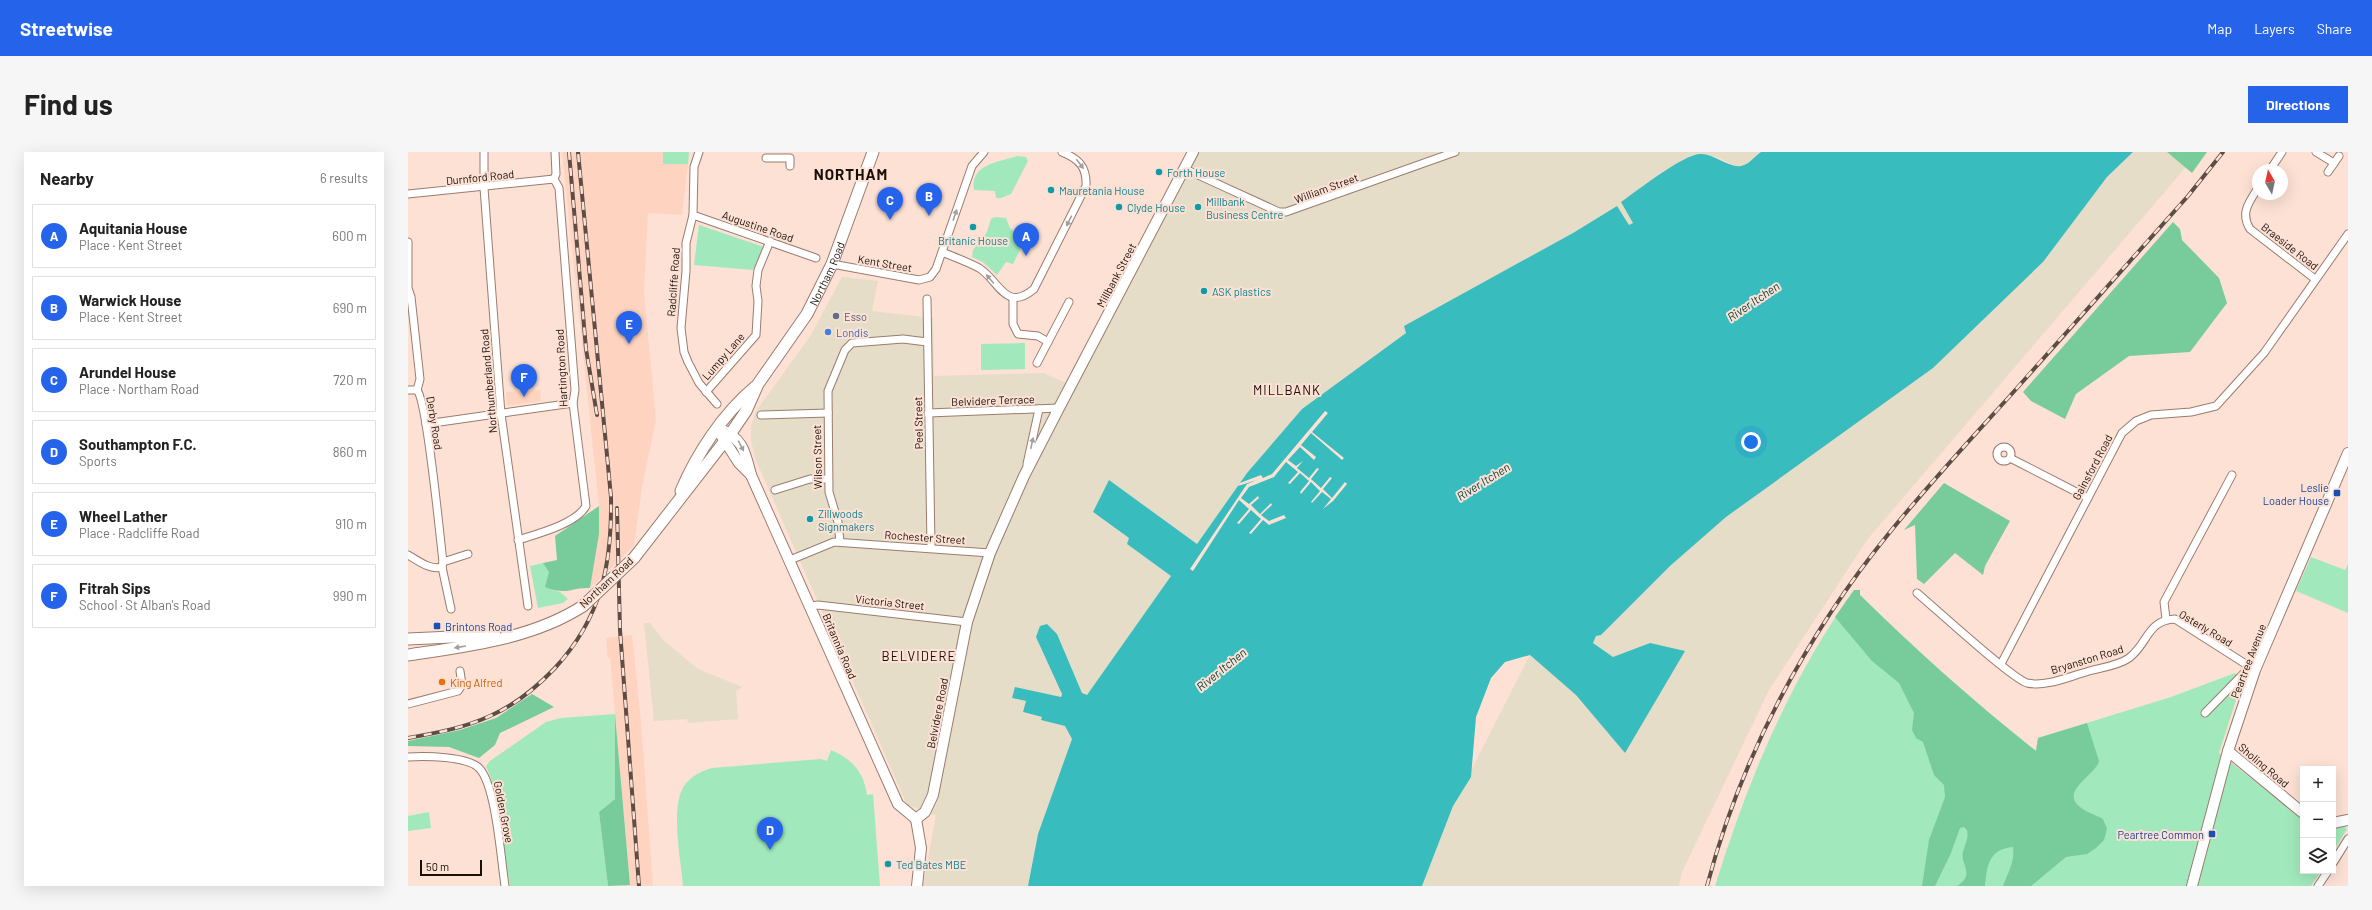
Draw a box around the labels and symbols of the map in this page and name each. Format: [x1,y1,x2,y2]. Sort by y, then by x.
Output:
one-way arrow [1076,159,1085,170]
north arrow [2252,164,2288,200]
district label: NORTHAM [814,165,888,183]
place label: Forth House [1167,166,1225,179]
street label: Durnford Road [445,167,515,187]
marker: Forth House [1154,167,1164,177]
street label: William Street [1292,170,1360,206]
pin: B [916,183,942,216]
place label: Mauretania House [1059,184,1145,197]
marker: Mauretania House [1046,185,1056,195]
pin: C [877,187,903,220]
place label: Millbank Business Centre [1206,195,1283,221]
place label: Clyde House [1127,201,1186,214]
marker: Clyde House [1114,202,1124,212]
marker: Millbank Business Centre [1193,202,1203,212]
street label: Augustine Road [721,208,795,244]
one-way arrow [952,209,958,221]
one-way arrow [1065,215,1072,226]
street label: Braeside Road [2259,220,2321,272]
marker: Britanic House [968,222,978,232]
pin: A [1013,223,1039,256]
place label: Britanic House [938,234,1008,247]
street label: Northam Road [806,240,846,307]
street label: Millbank Street [1094,241,1138,309]
street label: Radcliffe Road [664,247,682,317]
street label: Kent Street [857,252,913,274]
one-way arrow [986,273,995,284]
water label: River Itchen [1724,278,1782,324]
place label: ASK plastics [1212,285,1271,298]
marker: ASK plastics [1199,286,1209,296]
place label: Esso [844,310,867,323]
pin: E [616,311,642,344]
marker: Esso [831,311,841,321]
place label: Londis [836,326,868,339]
marker: Londis [823,327,833,337]
street label: Northumberland Road [477,328,499,434]
street label: Hartington Road [552,329,570,407]
street label: Lumpy Lane [699,330,747,382]
pin: F [511,364,537,397]
district label: MILLBANK [1253,382,1321,398]
street label: Belvidere Terrace [951,392,1035,408]
street label: Derby Road [424,395,446,451]
street label: Peel Street [911,396,925,450]
street label: Wilson Street [810,425,824,489]
your location [1741,432,1761,452]
street label: Gainsford Road [2069,432,2115,502]
one-way arrow [1029,436,1035,449]
one-way arrow [738,440,744,452]
water label: River Itchen [1454,459,1512,503]
place label: Leslie Loader House [2263,481,2329,507]
marker: Leslie Loader House [2332,488,2342,498]
place label: Zillwoods Signmakers [818,507,874,533]
marker: Zillwoods Signmakers [805,514,815,524]
street label: Rochester Street [884,528,966,546]
street label: Northam Road [576,554,636,610]
street label: Victoria Street [855,592,925,612]
street label: Osterly Road [2177,607,2235,649]
street label: Britannia Road [820,611,860,681]
place label: Brintons Road [445,620,512,633]
marker: Brintons Road [432,621,442,631]
street label: Peartree Avenue [2228,622,2268,700]
street label: Bryanston Road [2049,642,2125,676]
one-way arrow [454,644,466,650]
water label: River Itchen [1193,645,1249,693]
district label: BELVIDERE [882,648,956,664]
place label: King Alfred [450,676,502,689]
marker: King Alfred [437,677,447,687]
street label: Belvidere Road [924,677,950,749]
street label: Sholing Road [2236,740,2292,790]
street label: Golden Grove [492,780,516,844]
pin: D [757,817,783,850]
place label: Peartree Common [2118,828,2204,841]
marker: Peartree Common [2207,829,2217,839]
scale bar [420,858,482,877]
place label: Ted Bates MBE [896,858,967,871]
marker: Ted Bates MBE [883,859,893,869]

